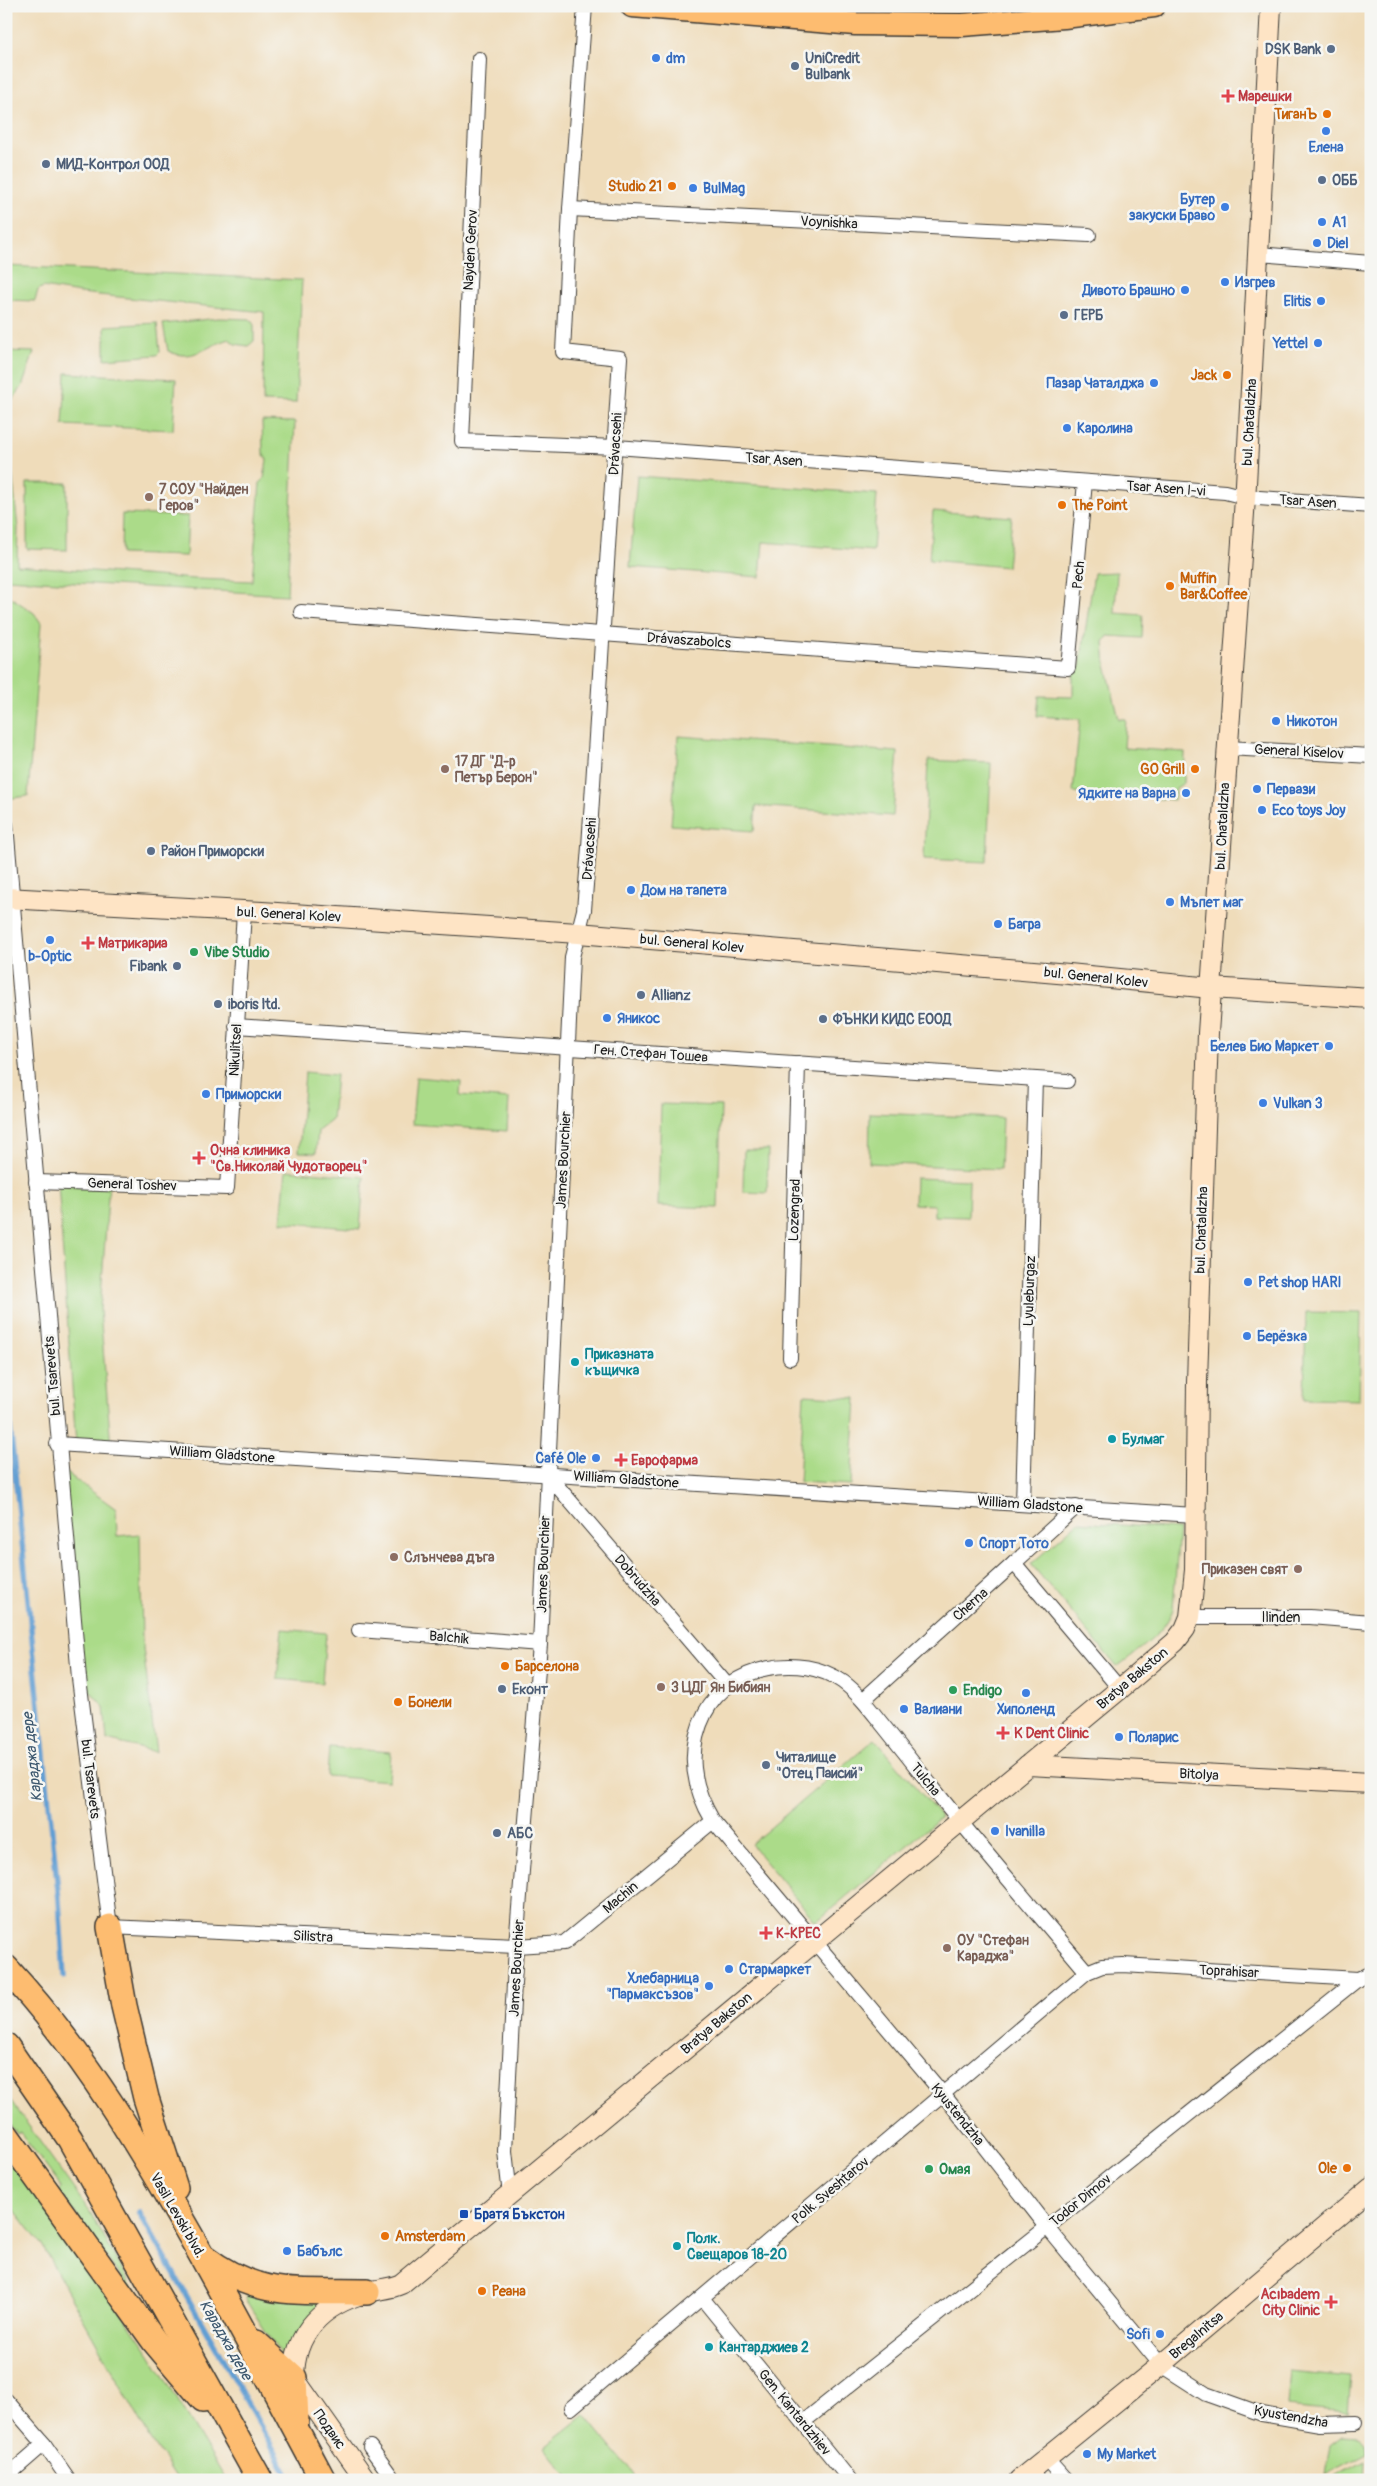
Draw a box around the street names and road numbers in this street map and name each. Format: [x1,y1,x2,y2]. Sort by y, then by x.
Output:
street label: Nayden Gerov [460,209,481,291]
street label: Voynishka [800,213,858,232]
street label: bul. Chataldzha [1239,378,1260,466]
street label: Drávacsehi [605,412,626,476]
street label: Tsar Asen [745,449,803,470]
street label: Tsar Asen I-vi [1126,477,1207,500]
street label: Tsar Asen [1279,491,1337,512]
street label: Pech [1069,560,1088,590]
street label: Drávaszabolcs [646,629,732,652]
street label: General Kiselov [1254,741,1344,762]
street label: bul. Chataldzha [1212,782,1233,870]
street label: Drávacsehi [579,817,600,881]
street label: bul. General Kolev [236,903,342,926]
street label: bul. General Kolev [639,930,745,957]
street label: bul. General Kolev [1043,964,1149,991]
street label: Nikulitsel [226,1023,245,1077]
street label: Ген. Стефан Тошев [593,1041,709,1066]
street label: James Bourchier [552,1111,575,1209]
street label: General Toshev [87,1174,177,1195]
street label: Lozengrad [785,1178,804,1242]
street label: bul. Chataldzha [1191,1186,1212,1274]
street label: Lyuleburgaz [1020,1255,1039,1327]
street label: bul. Tsarevets [40,1335,64,1417]
street label: William Gladstone [169,1442,275,1467]
street label: William Gladstone [573,1467,679,1492]
street label: William Gladstone [977,1492,1083,1517]
street label: James Bourchier [533,1515,554,1613]
street label: Dobrudzha [611,1551,665,1609]
street label: Cherna [949,1584,991,1625]
street label: Ilinden [1261,1609,1301,1626]
street label: Balchik [428,1627,470,1648]
street label: Bratya Bakston [1093,1644,1171,1713]
street label: bul. Tsarevets [77,1738,104,1820]
street label: Tulcha [907,1759,944,1799]
street label: Bitolya [1179,1765,1219,1784]
street label: Machin [599,1878,641,1917]
street label: James Bourchier [505,1919,528,2017]
street label: Silistra [293,1927,333,1946]
street label: Toprahisar [1199,1961,1259,1982]
street label: Bratya Bakston [677,1989,755,2058]
street label: Kyustendzha [927,2080,988,2149]
street label: Polk. Sveshtarov [788,2153,872,2228]
street label: Vasil Levski blvd. [146,2170,209,2261]
street label: Todor Dimov [1046,2170,1114,2230]
street label: Bregalnitsa [1166,2308,1227,2363]
street label: Gen. Kantardzhiev [755,2366,834,2459]
street label: Kyustendzha [1252,2402,1329,2431]
street label: Подвис [310,2406,349,2452]

